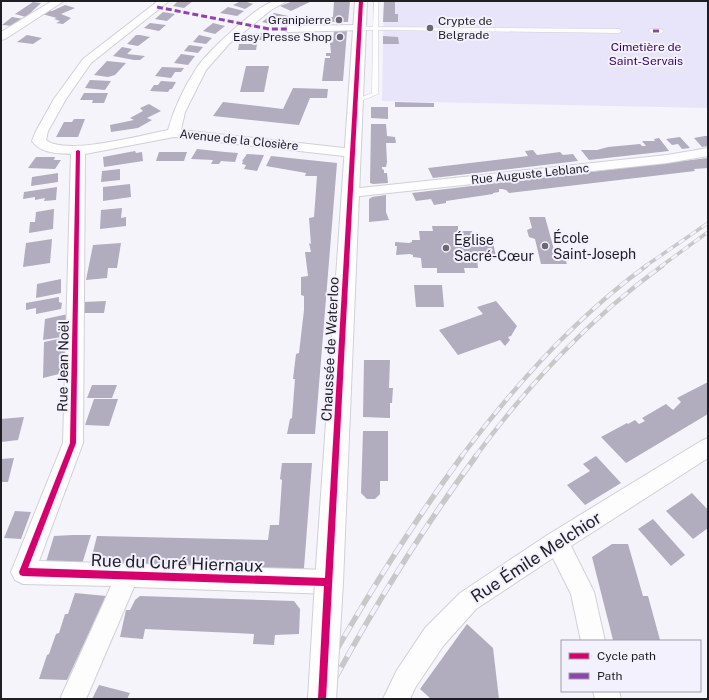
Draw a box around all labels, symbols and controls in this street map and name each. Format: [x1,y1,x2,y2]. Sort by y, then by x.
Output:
place label: Granipierre [268,13,331,27]
place label: Crypte de Belgrade [438,14,493,42]
marker: Granipierre [334,15,344,25]
marker: Crypte de Belgrade [425,23,435,33]
place label: Easy Presse Shop [233,30,332,44]
marker: Easy Presse Shop [335,32,345,42]
park label: Cimetière de Saint-Servais [609,40,683,68]
street label: Avenue de la Closière [179,127,299,153]
street label: Rue Auguste Leblanc [470,161,590,187]
place label: École Saint-Joseph [553,229,636,262]
place label: Église Sacré-Cœur [454,231,534,264]
marker: École Saint-Joseph [540,241,550,251]
marker: Église Sacré-Cœur [441,243,451,253]
street label: Chaussée de Waterloo [318,276,342,422]
street label: Rue Jean Noël [54,320,72,412]
street label: Rue Émile Melchior [467,507,605,607]
street label: Rue du Curé Hiernaux [90,550,264,576]
legend [561,640,701,692]
text: Cycle path [597,649,656,663]
text: Path [597,669,623,683]

